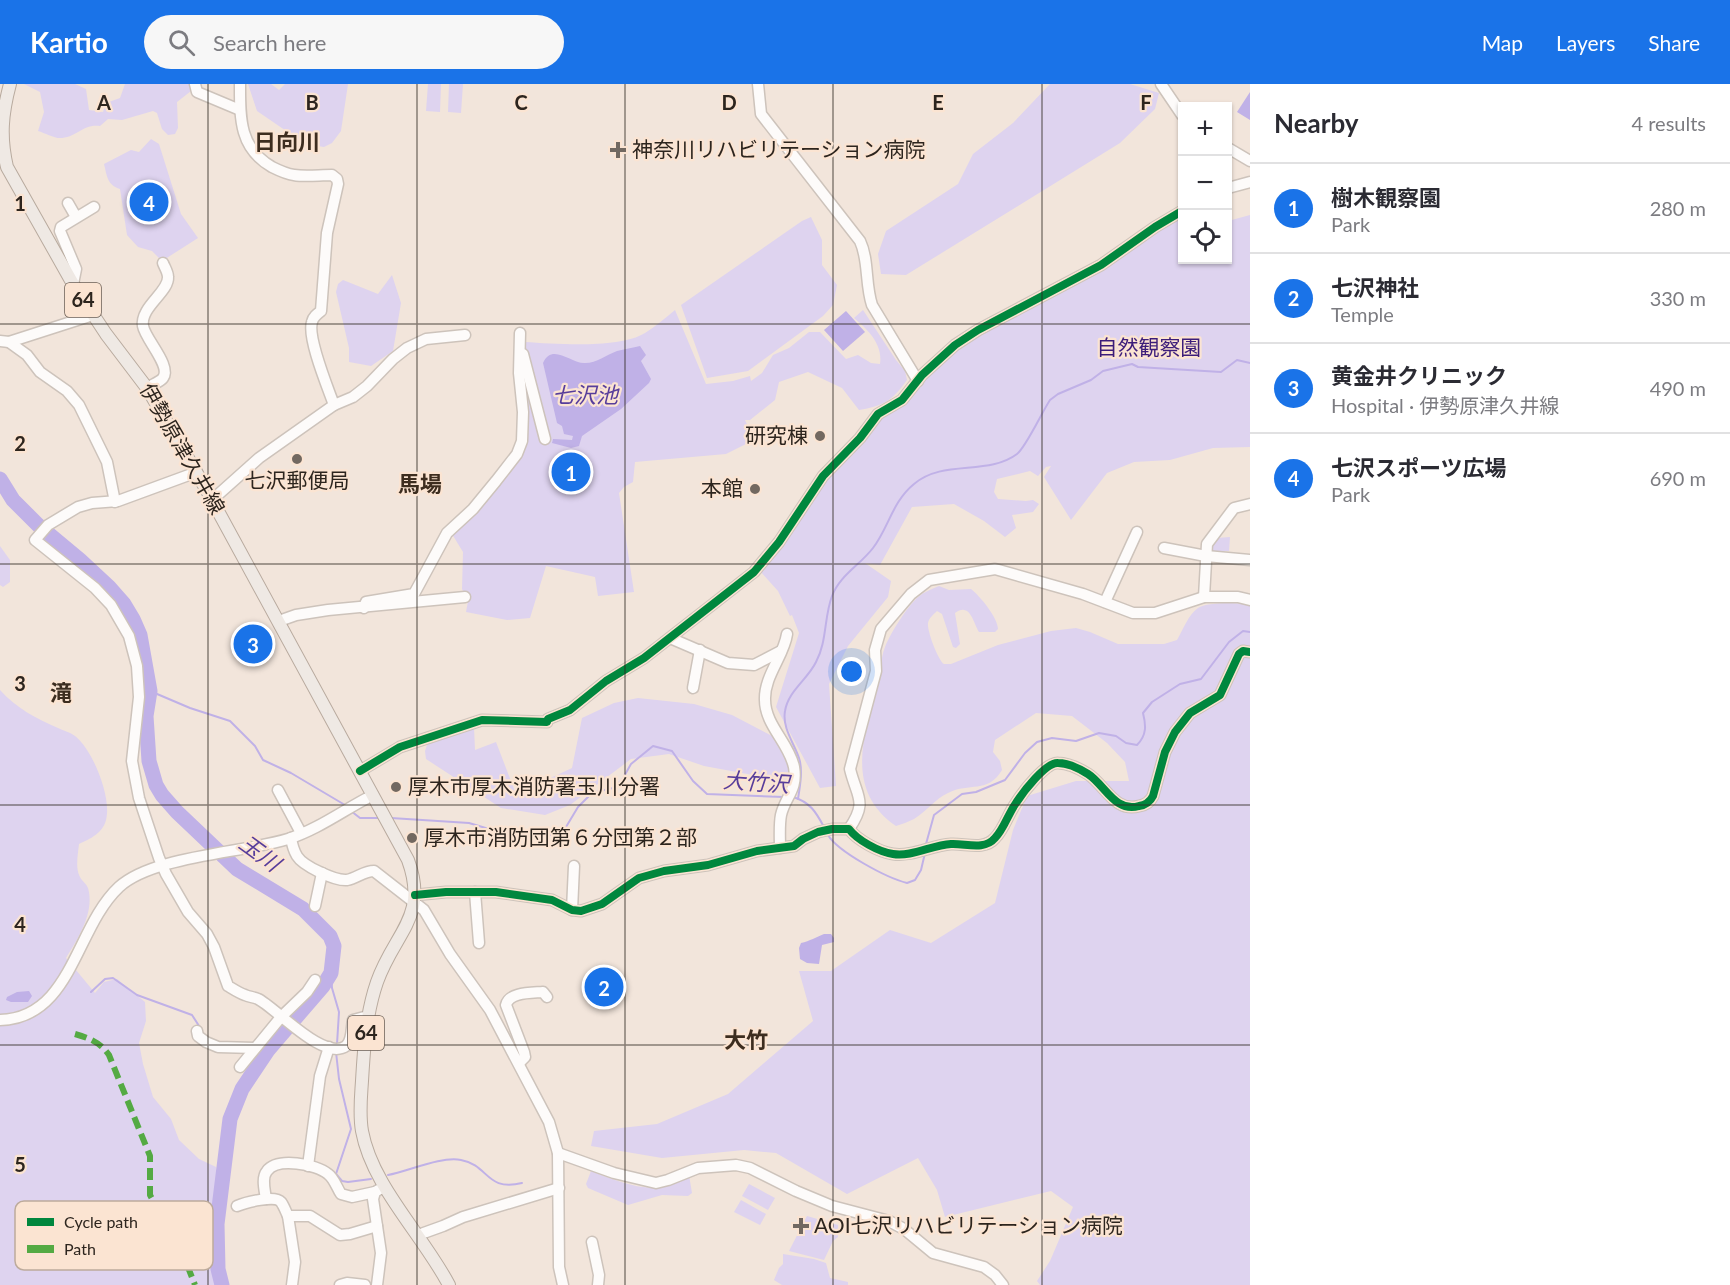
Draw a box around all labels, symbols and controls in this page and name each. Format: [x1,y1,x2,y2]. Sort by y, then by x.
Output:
search box [144,15,564,69]
text: Kartio [30,25,108,59]
icon: search [165,26,198,59]
text: Search here [213,29,326,56]
text: Map [1482,30,1523,55]
text: Layers [1556,30,1615,55]
text: Share [1648,30,1700,55]
text: A [96,90,111,114]
text: B [305,90,319,114]
text: C [514,90,528,114]
text: D [721,90,737,114]
text: E [932,90,944,114]
text: F [1140,90,1152,114]
map controls [1178,102,1232,264]
button: + [1178,102,1232,156]
text: Nearby [1274,107,1359,139]
text: 4 results [1631,111,1706,135]
district label: 日向川 [254,128,320,155]
place label: 神奈川リハビリテーション病院 [632,136,926,161]
marker: 神奈川リハビリテーション病院 [609,141,627,159]
button: − [1178,156,1232,210]
pin: 4 [130,180,168,224]
text: 樹木観察園 [1331,184,1441,211]
text: 1 [14,191,26,215]
text: 1 [1288,196,1299,220]
text: 280 m [1650,196,1706,220]
button: locate [1178,210,1232,264]
text: Park [1331,212,1370,236]
text: 七沢神社 [1331,274,1419,301]
road number: 64 [65,283,101,317]
text: 2 [1288,286,1299,310]
text: 330 m [1650,286,1706,310]
text: Temple [1331,302,1394,326]
park label: 自然観察園 [1097,334,1202,359]
text: 黄金井クリニック [1331,362,1507,389]
text: 3 [1288,376,1299,400]
text: 490 m [1650,376,1706,400]
street label: 伊勢原津久井線 [136,378,231,518]
water label: 七沢池 [552,381,620,408]
text: Hospital · 伊勢原津久井線 [1331,393,1559,417]
place label: 研究棟 [745,422,808,447]
marker: 研究棟 [813,429,827,443]
text: 2 [14,431,26,455]
pin: 1 [552,450,590,494]
marker: 七沢郵便局 [290,452,304,466]
text: 七沢スポーツ広場 [1331,454,1507,481]
text: 4 [1288,466,1299,490]
text: 690 m [1650,466,1706,490]
place label: 七沢郵便局 [245,467,350,492]
district label: 馬場 [398,470,442,497]
place label: 本館 [701,475,743,500]
marker: 本館 [748,482,762,496]
text: Park [1331,482,1370,506]
pin: 3 [234,622,272,666]
your location [837,657,866,686]
text: 3 [14,671,26,695]
district label: 滝 [50,679,72,706]
water label: 大竹沢 [722,766,793,797]
place label: 厚木市厚木消防署玉川分署 [408,773,660,798]
marker: 厚木市厚木消防署玉川分署 [389,780,403,794]
place label: 厚木市消防団第６分団第２部 [424,824,697,849]
water label: 玉川 [235,829,288,878]
marker: 厚木市消防団第６分団第２部 [405,831,419,845]
text: 4 [14,912,26,936]
pin: 2 [584,964,624,1010]
road number: 64 [348,1016,384,1050]
district label: 大竹 [724,1026,768,1053]
text: 5 [14,1152,26,1176]
legend [15,1201,213,1270]
text: Cycle path [64,1212,138,1231]
place label: AOI七沢リハビリテーション病院 [814,1212,1123,1237]
marker: AOI七沢リハビリテーション病院 [792,1217,810,1235]
text: Path [64,1239,96,1258]

